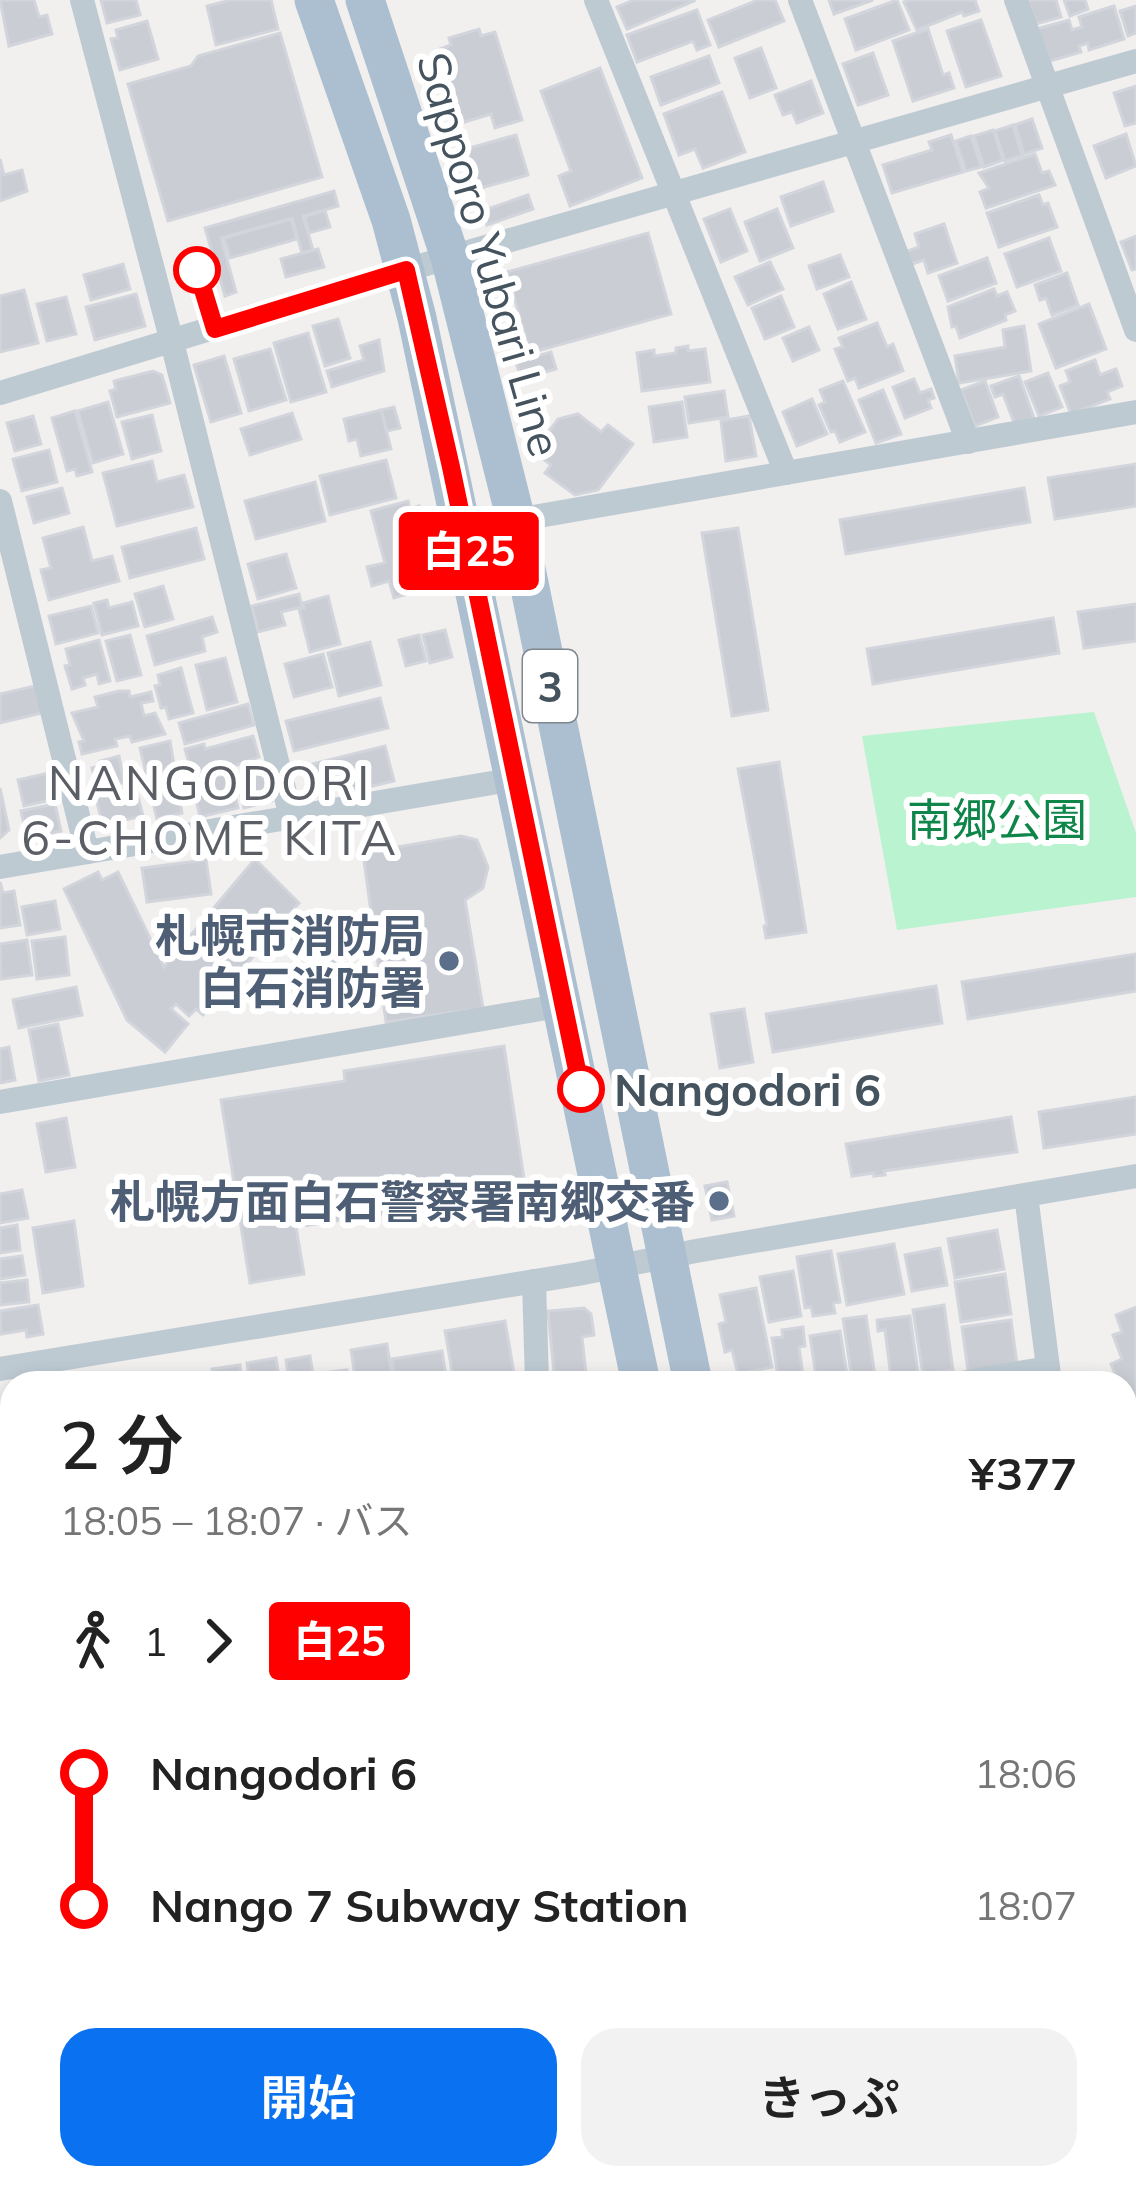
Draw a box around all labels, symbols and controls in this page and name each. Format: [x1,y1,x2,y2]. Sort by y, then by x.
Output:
street label: Sapporo Yubari Line [406,46,574,462]
unlabelled marker [175,248,219,292]
line badge: 白25 [400,512,538,590]
text: 白25 [423,524,515,577]
road number: 3 [523,650,577,722]
district label: NANGODORI 6-CHOME KITA [21,752,399,867]
park label: 南郷公園 [907,791,1087,847]
place label: 札幌市消防局 白石消防署 [155,907,425,1015]
marker: 札幌市消防局 白石消防署 [436,948,462,974]
place label: Nangodori 6 [614,1061,881,1117]
marker: Nangodori 6 [559,1067,603,1111]
place label: 札幌方面白石警察署南郷交番 [110,1173,695,1229]
marker: 札幌方面白石警察署南郷交番 [706,1188,732,1214]
text: 2 分 [60,1403,183,1486]
text: ¥377 [969,1445,1077,1501]
text: 18:05 – 18:07 · バス [60,1496,412,1545]
icon: walk [60,1608,126,1674]
icon: forward [185,1608,251,1674]
text: 白25 [293,1614,386,1667]
text: 1 [144,1617,167,1666]
text: Nangodori 6 [150,1745,417,1801]
text: 18:06 [975,1749,1077,1798]
text: Nango 7 Subway Station [150,1877,689,1933]
text: 18:07 [975,1881,1077,1930]
button: 開始 [60,2028,557,2166]
button: きっぷ [581,2028,1077,2166]

